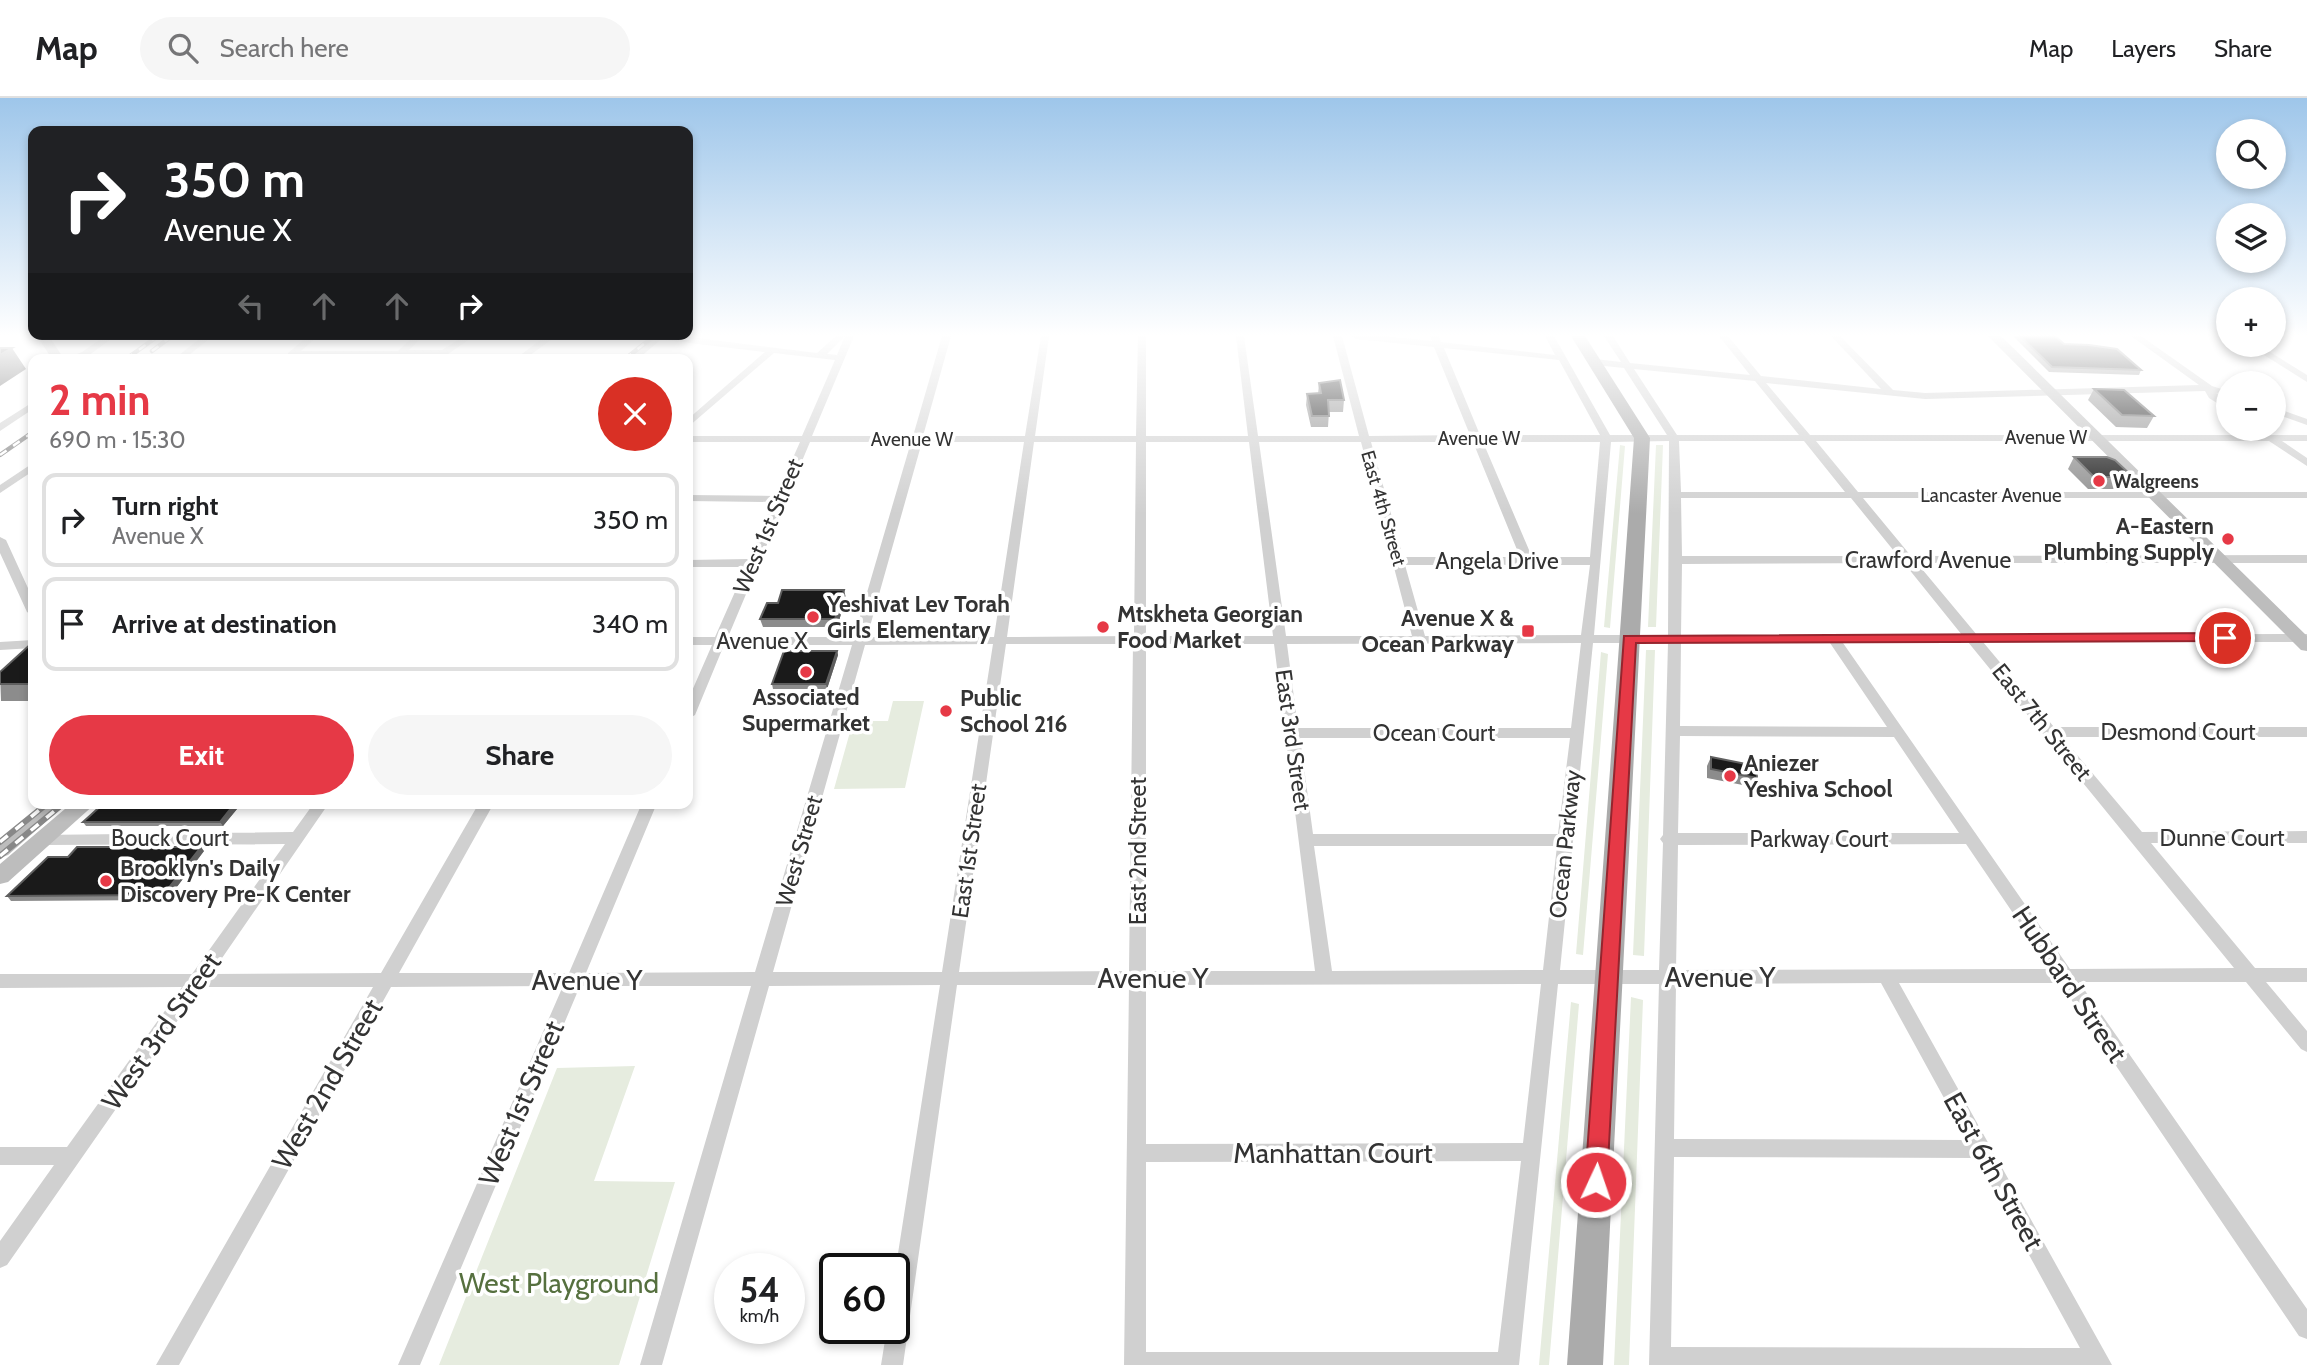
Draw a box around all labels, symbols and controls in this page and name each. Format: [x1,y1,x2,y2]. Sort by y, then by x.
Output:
search box [140,17,630,80]
text: Map [35,28,98,68]
icon: search [164,29,202,67]
text: Search here [220,32,349,64]
text: Map [2029,34,2073,63]
text: Layers [2111,34,2176,63]
text: Share [2214,34,2272,63]
map controls [2216,119,2286,441]
button: search [2216,119,2286,189]
text: 350 m [164,150,305,209]
icon: right [49,154,140,245]
button: layers [2216,203,2286,273]
text: Avenue X [164,210,292,249]
icon: left [232,287,270,325]
icon: ahead [305,287,343,325]
icon: ahead [378,287,416,325]
icon: right [451,287,489,325]
button: + [2216,287,2286,357]
button: − [2216,371,2286,441]
text: 2 min [49,374,150,426]
button: close [598,377,672,451]
text: 690 m · 15:30 [49,426,186,454]
street label: Avenue W [2005,426,2087,449]
street label: Avenue W [1438,427,1520,450]
street label: Avenue W [871,428,953,451]
street label: East 4th Street [1356,448,1411,569]
street label: West 1st Street [727,454,809,598]
place label: Walgreens [2113,470,2199,493]
marker: Walgreens [2091,473,2107,489]
street label: Lancaster Avenue [1920,484,2062,507]
text: Turn right [112,490,218,522]
icon: right [53,501,91,539]
text: 350 m [593,504,668,536]
place label: A-Eastern Plumbing Supply [2043,512,2215,566]
text: Avenue X [112,522,204,550]
marker: A-Eastern Plumbing Supply [2220,531,2236,547]
street label: Crawford Avenue [1845,546,2011,574]
street label: Angela Drive [1435,547,1559,575]
place label: Yeshivat Lev Torah Girls Elementary [826,590,1010,644]
place label: Mtskheta Georgian Food Market [1117,600,1303,654]
place label: Avenue X & Ocean Parkway [1362,604,1515,658]
icon: arrive [53,605,91,643]
text: Arrive at destination [112,608,337,640]
text: 340 m [592,608,668,640]
pin [2195,608,2255,668]
marker: Yeshivat Lev Torah Girls Elementary [805,609,821,625]
marker: Mtskheta Georgian Food Market [1095,619,1111,635]
icon: arrive [2206,619,2244,657]
marker: Avenue X & Ocean Parkway [1520,623,1536,639]
street label: Avenue X [716,627,808,655]
street label: East 7th Street [1986,658,2098,786]
marker: Associated Supermarket [798,664,814,680]
street label: East 3rd Street [1269,667,1317,813]
place label: Associated Supermarket [742,683,870,737]
place label: Public School 216 [960,684,1068,738]
marker: Public School 216 [938,703,954,719]
button: Exit [49,715,354,795]
button: Share [368,715,672,795]
street label: Desmond Court [2100,718,2256,746]
street label: Ocean Court [1373,719,1495,747]
place label: Aniezer Yeshiva School [1743,749,1892,803]
street label: Ocean Parkway [1543,768,1587,920]
marker: Aniezer Yeshiva School [1722,768,1738,784]
street label: East 2nd Street [1124,777,1152,925]
street label: East 1st Street [946,782,992,920]
street label: West Street [770,792,828,910]
street label: Bouck Court [111,824,229,852]
street label: Dunne Court [2160,824,2285,852]
street label: Parkway Court [1750,825,1889,853]
place label: Brooklyn's Daily Discovery Pre-K Center [120,854,351,908]
marker: Brooklyn's Daily Discovery Pre-K Center [98,873,114,889]
street label: Hubbard Street [2005,899,2135,1069]
street label: West 3rd Street [94,946,228,1116]
street label: Avenue Y [1665,960,1777,994]
street label: Avenue Y [1098,961,1210,995]
street label: Avenue Y [532,963,644,997]
street label: West 2nd Street [264,993,390,1175]
street label: West 1st Street [471,1016,571,1190]
street label: East 6th Street [1937,1086,2051,1256]
street label: Manhattan Court [1233,1136,1433,1170]
position arrow [1559,1145,1633,1219]
speed limit sign: 60 [819,1253,910,1344]
park label: West Playground [459,1266,659,1300]
text: 54 [739,1268,780,1311]
text: km/h [740,1305,779,1327]

